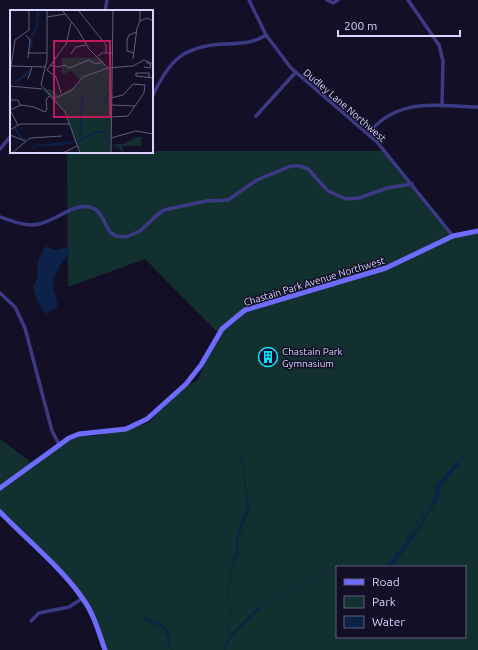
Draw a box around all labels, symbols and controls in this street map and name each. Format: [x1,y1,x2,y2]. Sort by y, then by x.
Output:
inset map [10,10,153,153]
scale bar [338,12,460,38]
text: 200 m [344,19,377,32]
street label: Dudley Lane Northwest [301,67,388,144]
street label: Chastain Park Avenue Northwest [242,255,386,308]
building icon: Chastain Park Gymnasium [257,346,279,368]
place label: Chastain Park Gymnasium [282,346,343,369]
legend [336,566,466,638]
text: Road [372,575,400,588]
text: Park [372,595,396,608]
text: Water [372,615,405,628]

